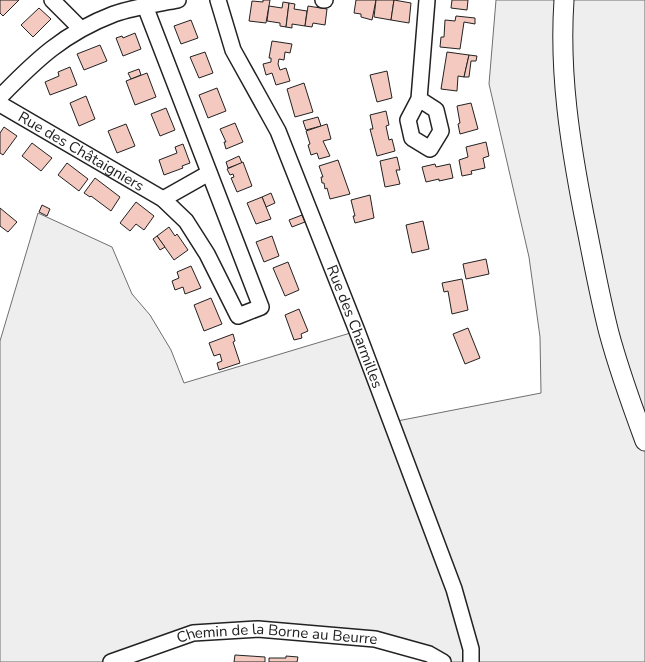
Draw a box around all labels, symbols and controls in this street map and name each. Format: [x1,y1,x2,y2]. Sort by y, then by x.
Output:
street label: Rue des Châtaigniers [15,107,148,196]
street label: Rue des Charmilles [322,262,388,391]
street label: Chemin de la Borne au Beurre [174,619,378,649]

